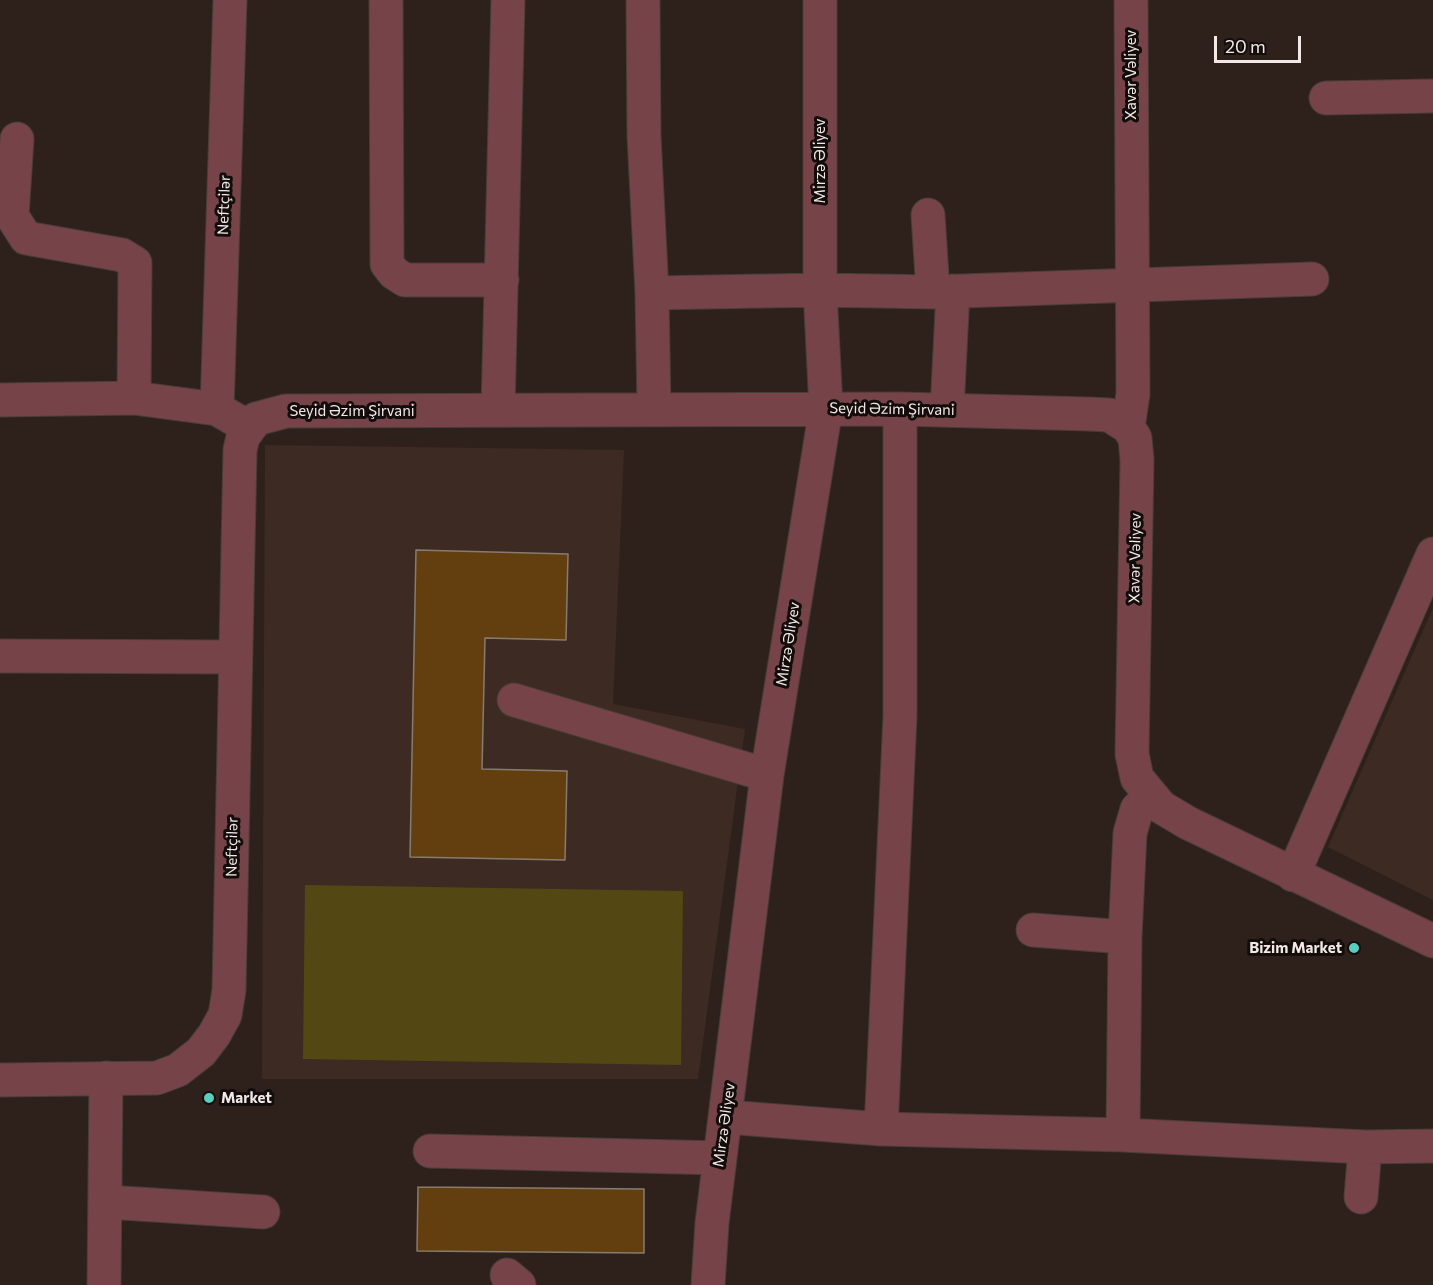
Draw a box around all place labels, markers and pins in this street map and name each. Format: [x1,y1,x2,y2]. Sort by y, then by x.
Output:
place label: Bizim Market [1249,939,1342,957]
marker: Bizim Market [1347,941,1361,955]
place label: Market [221,1089,272,1107]
marker: Market [202,1091,216,1105]

